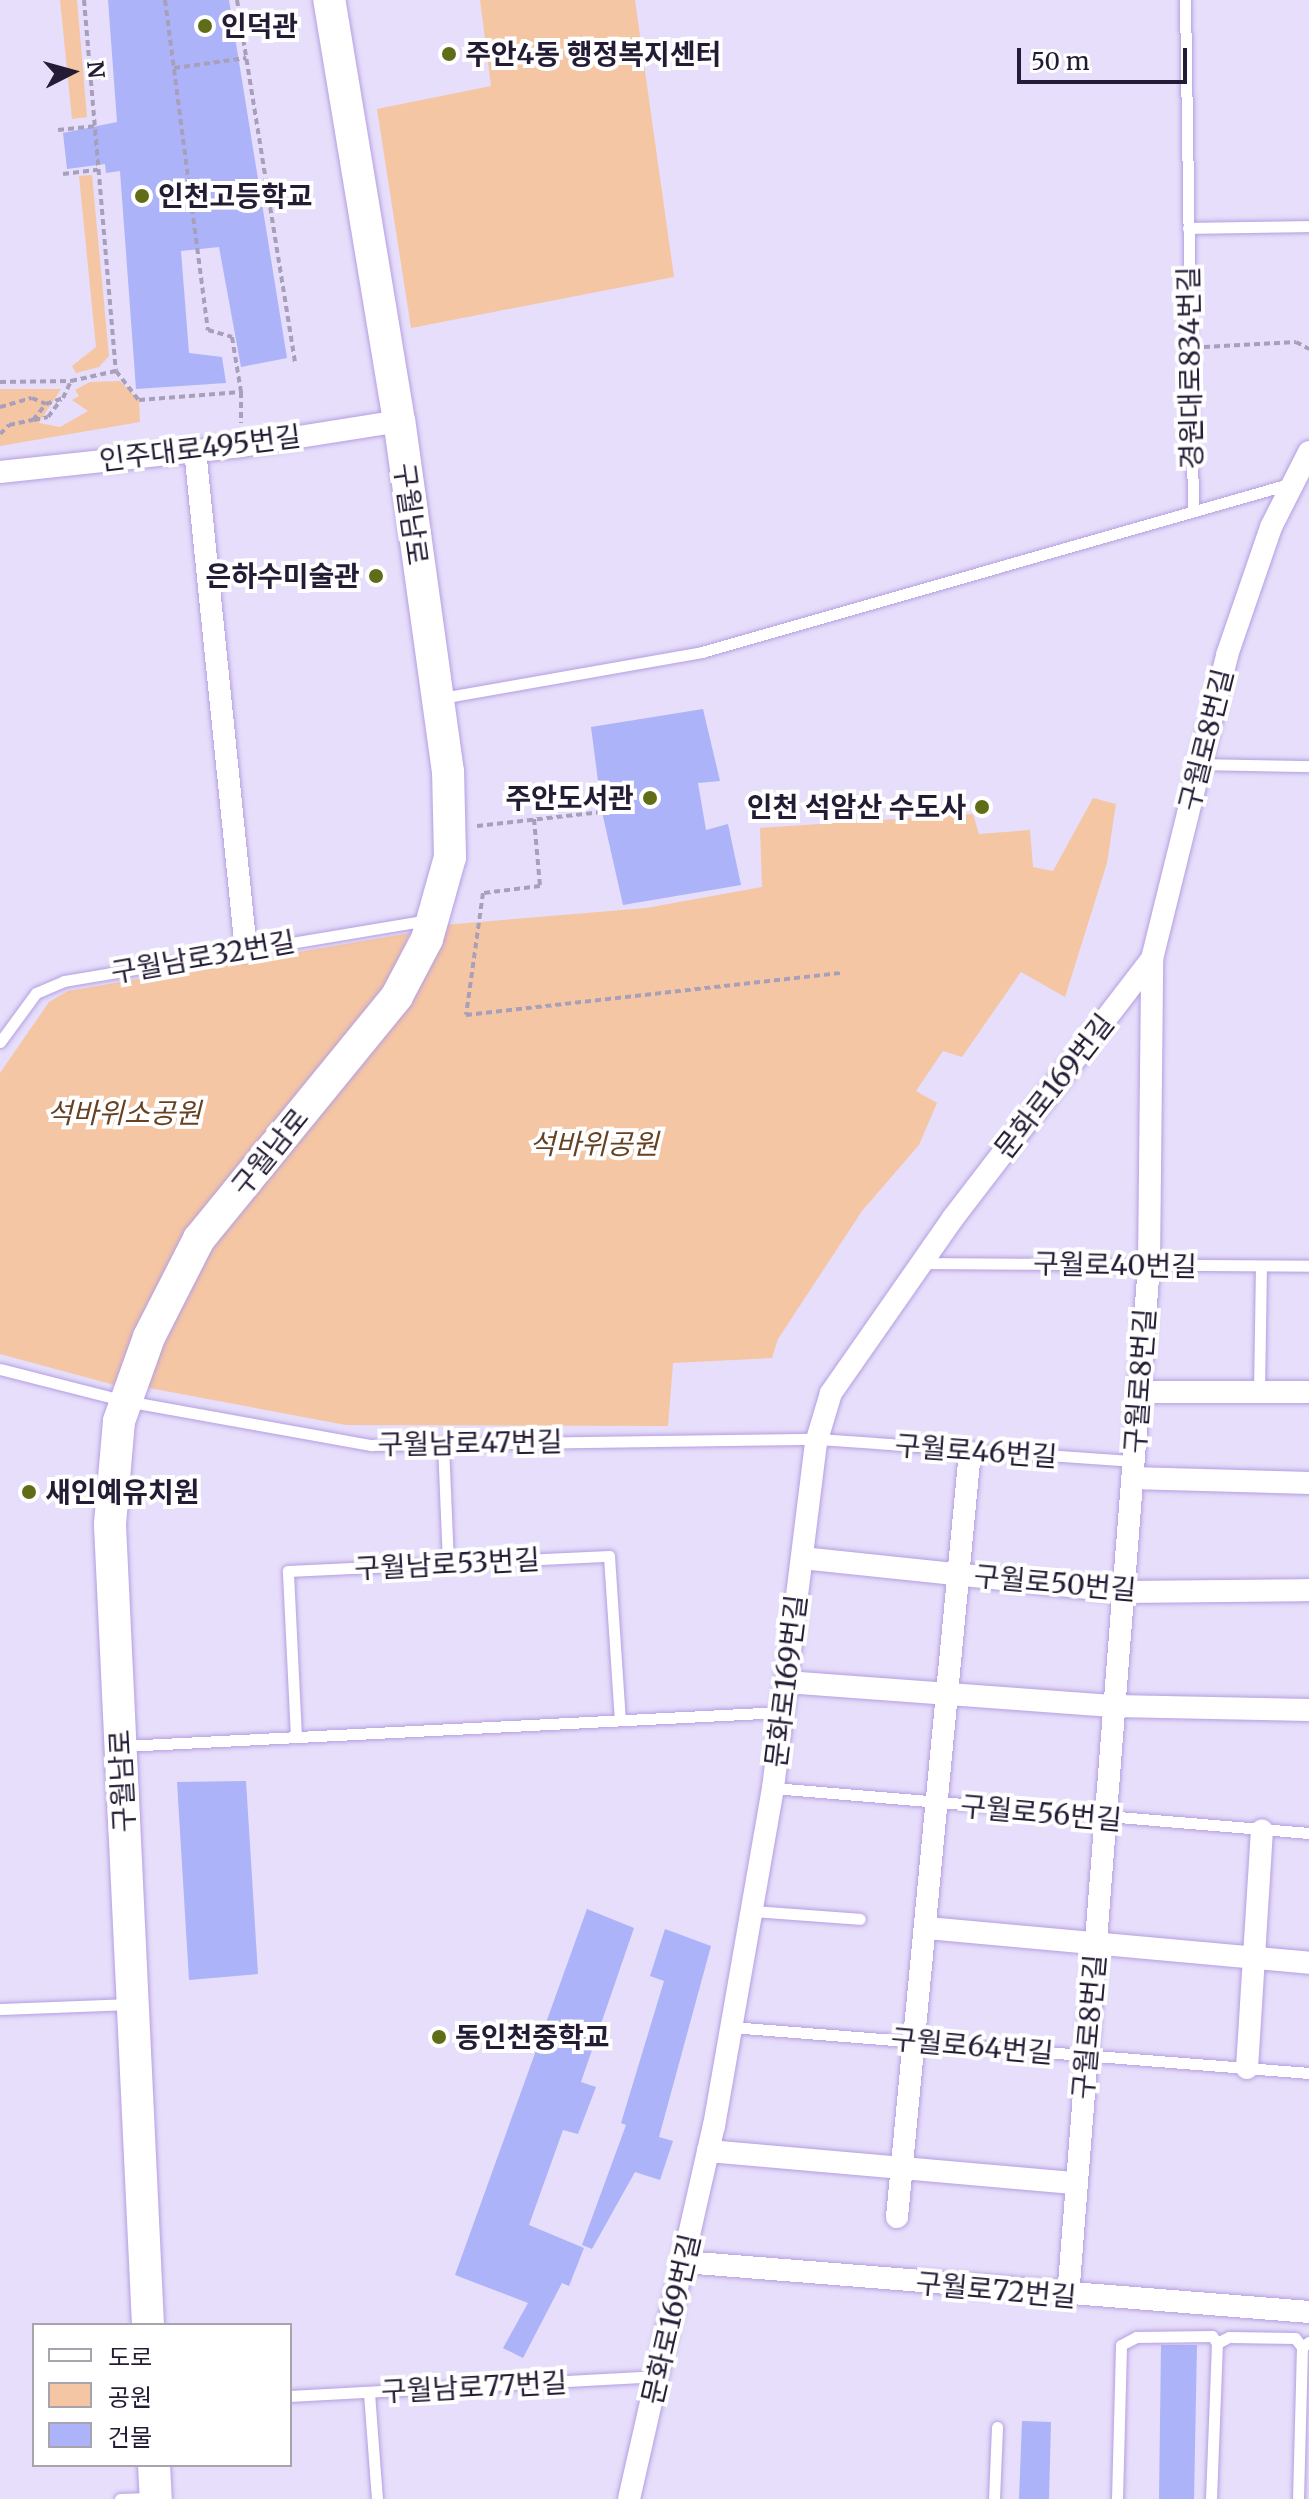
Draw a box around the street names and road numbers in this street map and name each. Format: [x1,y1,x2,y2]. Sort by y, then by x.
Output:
street label: 경원대로834번길 [1171,266,1209,470]
street label: 인주대로495번길 [97,419,303,477]
street label: 구월남로 [387,461,435,567]
street label: 구월로8번길 [1172,665,1240,815]
street label: 구월남로32번길 [108,924,298,990]
street label: 문화로169번길 [987,1007,1121,1165]
street label: 구월남로 [225,1101,315,1203]
street label: 구월로40번길 [1033,1247,1197,1283]
street label: 구월로8번길 [1118,1307,1162,1455]
street label: 구월남로47번길 [377,1425,563,1461]
street label: 구월로46번길 [894,1429,1058,1473]
street label: 구월남로53번길 [353,1542,541,1586]
street label: 구월로50번길 [972,1559,1138,1607]
street label: 문화로169번길 [759,1593,813,1769]
street label: 구월남로 [103,1729,141,1833]
street label: 구월로56번길 [959,1789,1123,1837]
street label: 구월로8번길 [1066,1953,1112,2101]
street label: 구월로64번길 [889,2022,1055,2070]
street label: 문화로169번길 [635,2231,707,2407]
street label: 구월로72번길 [914,2266,1078,2314]
street label: 구월남로77번길 [380,2365,568,2409]

